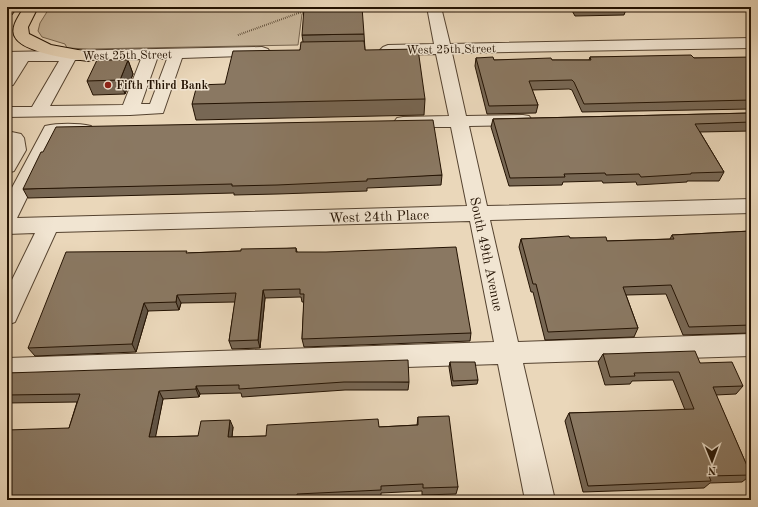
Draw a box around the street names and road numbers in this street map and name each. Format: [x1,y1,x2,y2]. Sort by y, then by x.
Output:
street label: West 25th Street [406,42,496,57]
street label: West 25th Street [82,48,172,63]
street label: South 49th Avenue [467,196,505,313]
street label: West 24th Place [329,208,429,226]

